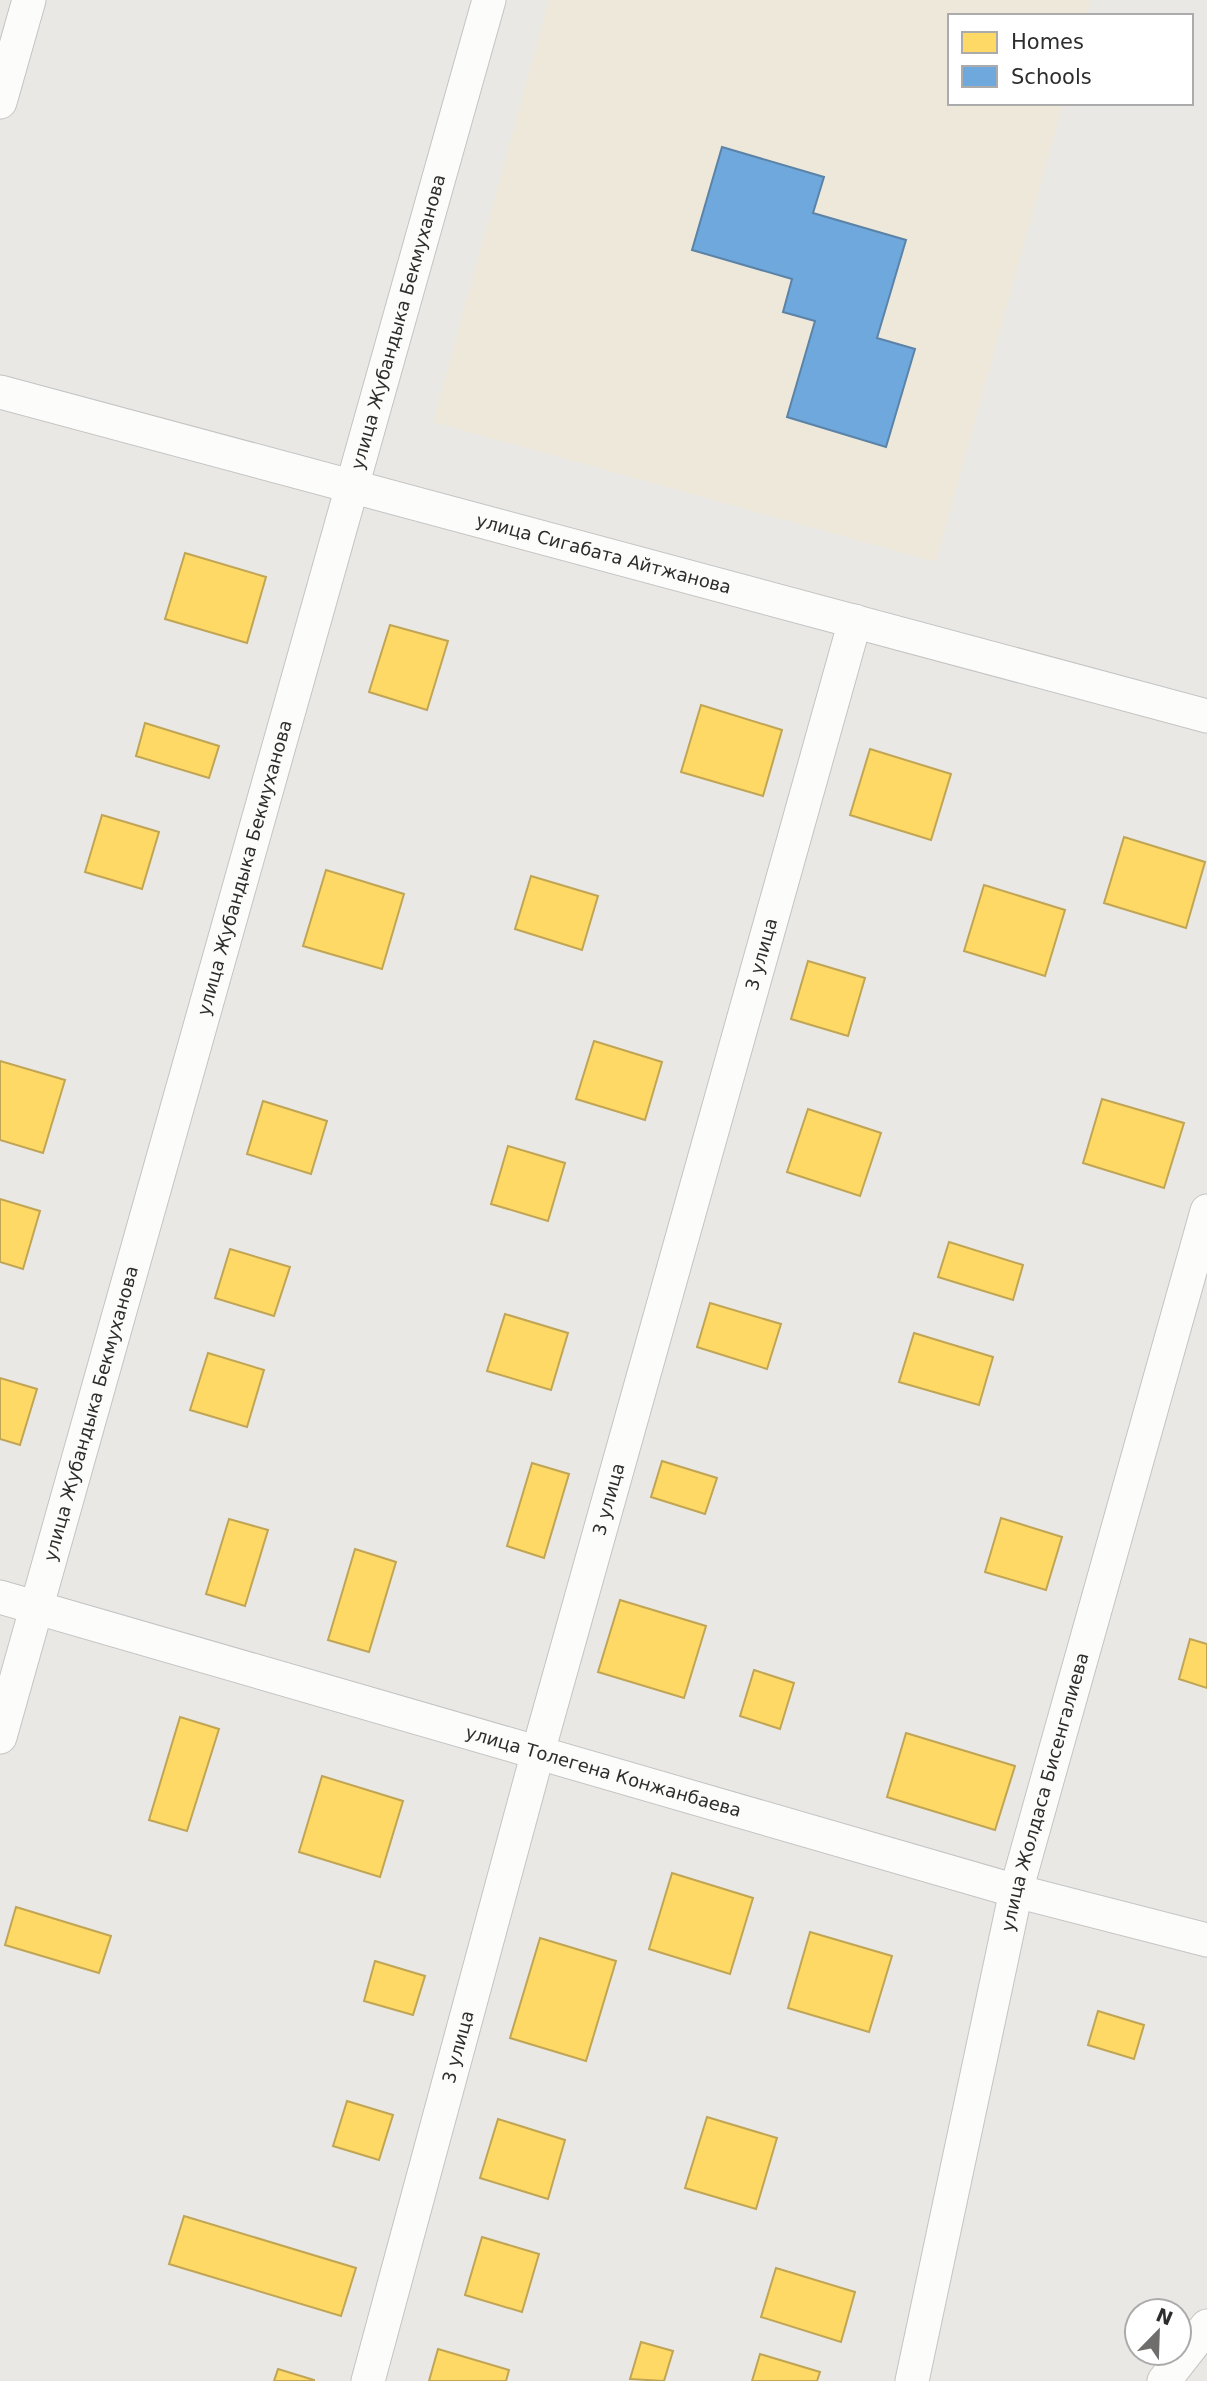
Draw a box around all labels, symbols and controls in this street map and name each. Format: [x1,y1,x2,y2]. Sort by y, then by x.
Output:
legend [948,14,1193,105]
text: Homes [1011,30,1084,54]
text: Schools [1011,65,1092,89]
street label: улица Жубандыка Бекмуханова [346,172,449,472]
street label: улица Сигабата Айтжанова [474,509,734,598]
street label: улица Жубандыка Бекмуханова [193,718,296,1018]
street label: 3 улица [741,916,781,993]
street label: улица Жубандыка Бекмуханова [39,1263,142,1563]
street label: 3 улица [588,1461,628,1538]
street label: улица Жолдаса Бисенгалиева [997,1650,1092,1933]
street label: улица Толегена Конжанбаева [463,1721,744,1821]
street label: 3 улица [438,2008,478,2085]
north arrow [1123,2297,1193,2367]
text: N [1153,2303,1176,2330]

